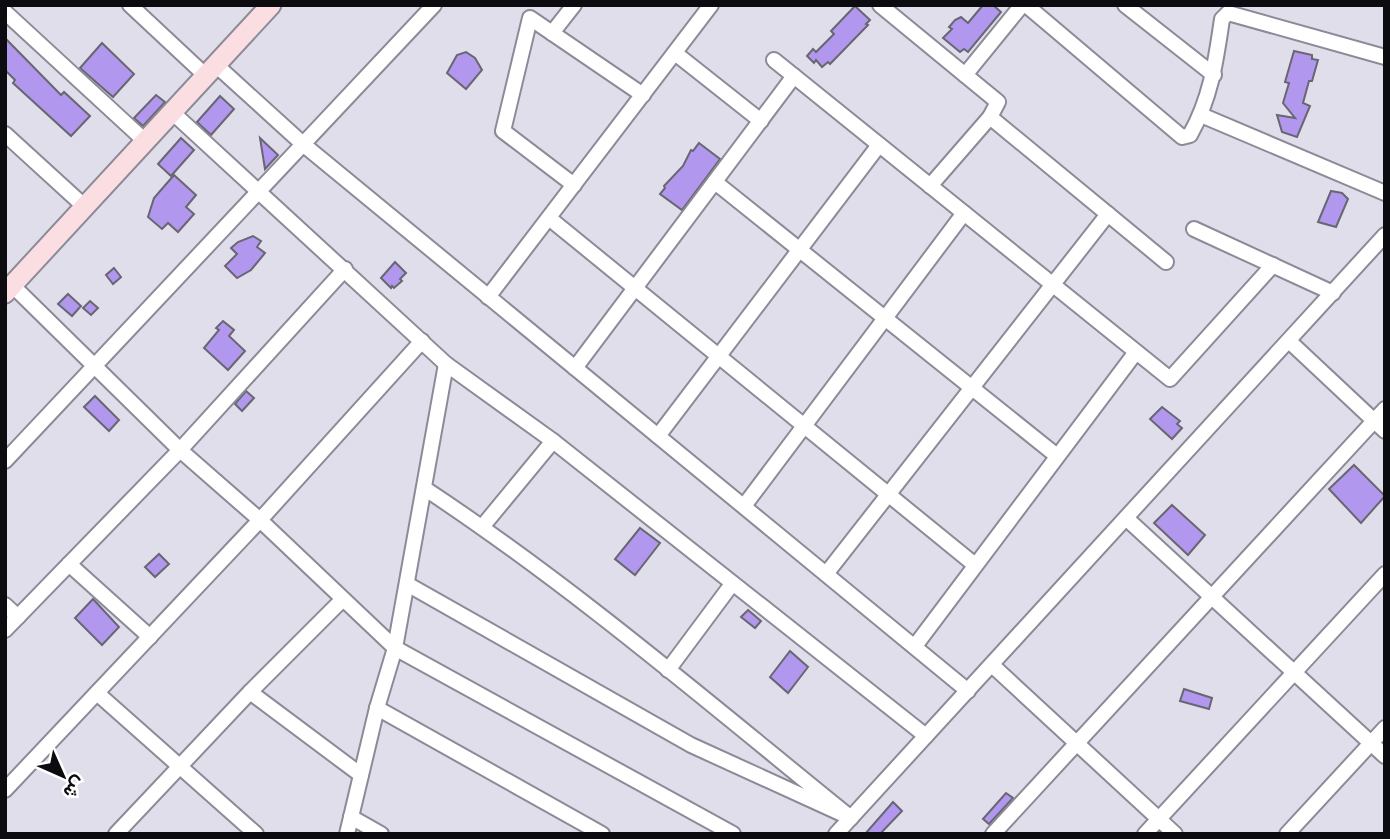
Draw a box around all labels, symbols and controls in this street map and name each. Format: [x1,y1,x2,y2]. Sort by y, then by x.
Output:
north arrow [28,741,98,811]
text: ش [58,771,92,805]

